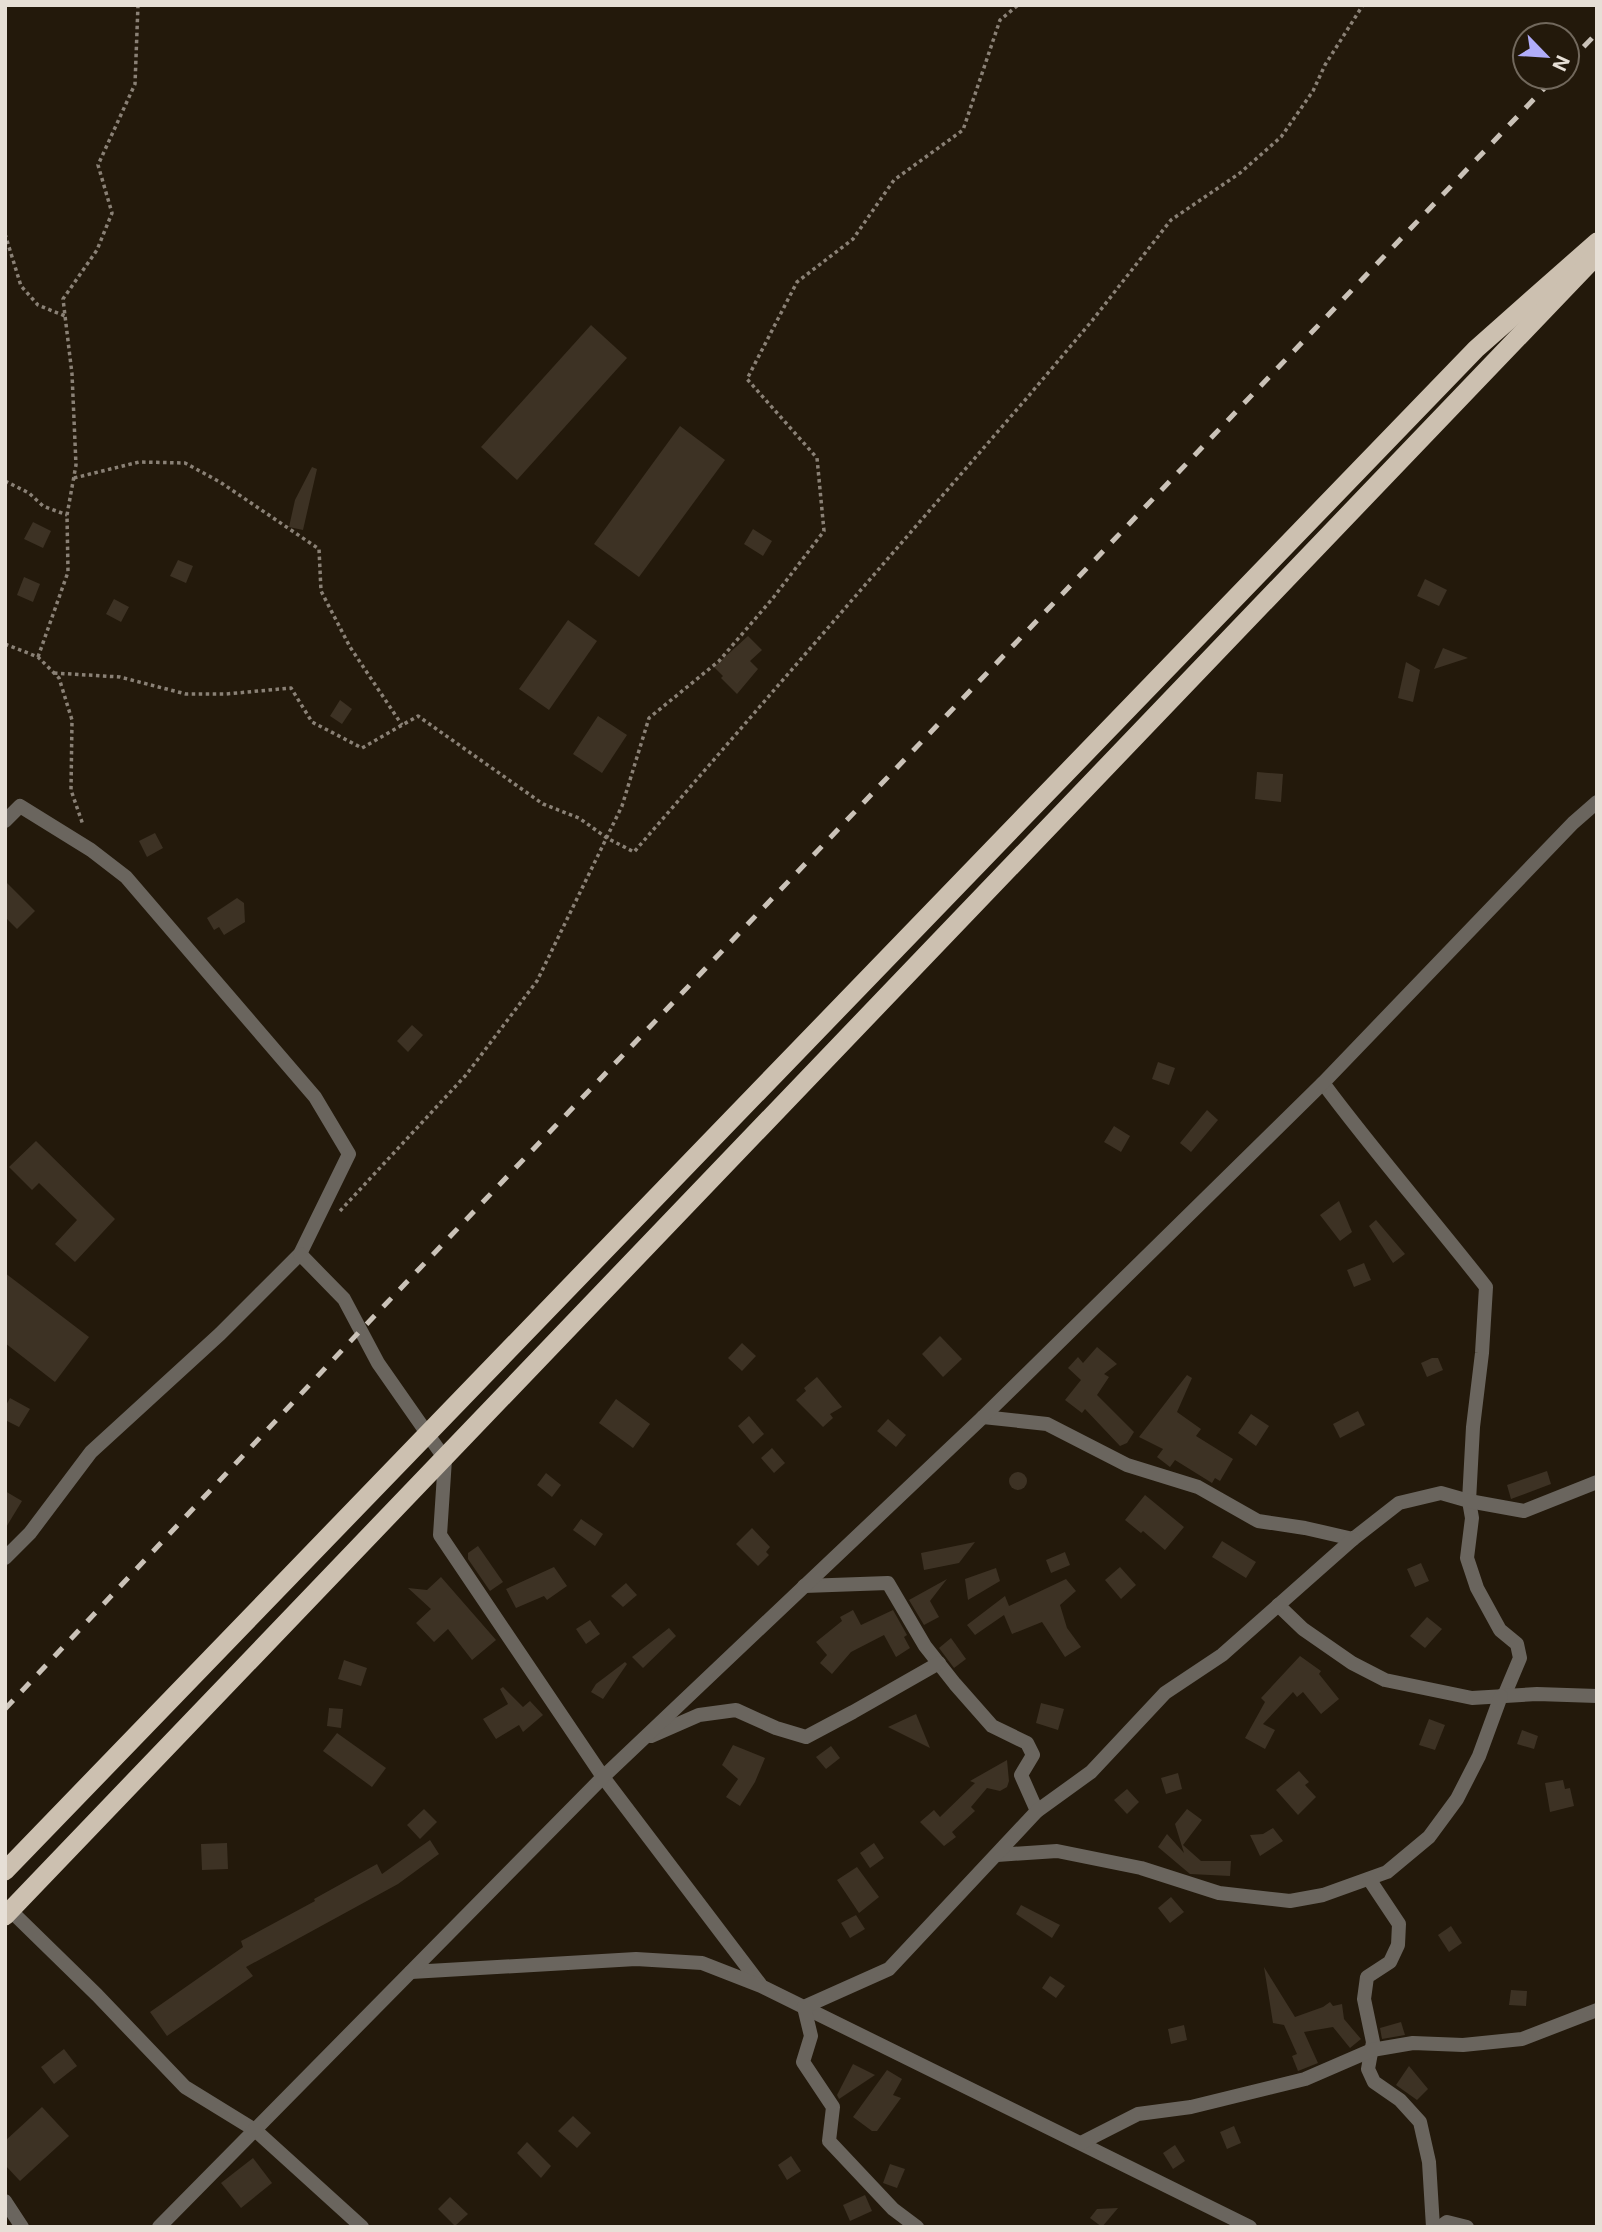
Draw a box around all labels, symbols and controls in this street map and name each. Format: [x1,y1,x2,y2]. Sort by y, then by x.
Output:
north arrow [1511,21,1581,91]
text: N [1547,52,1574,74]

